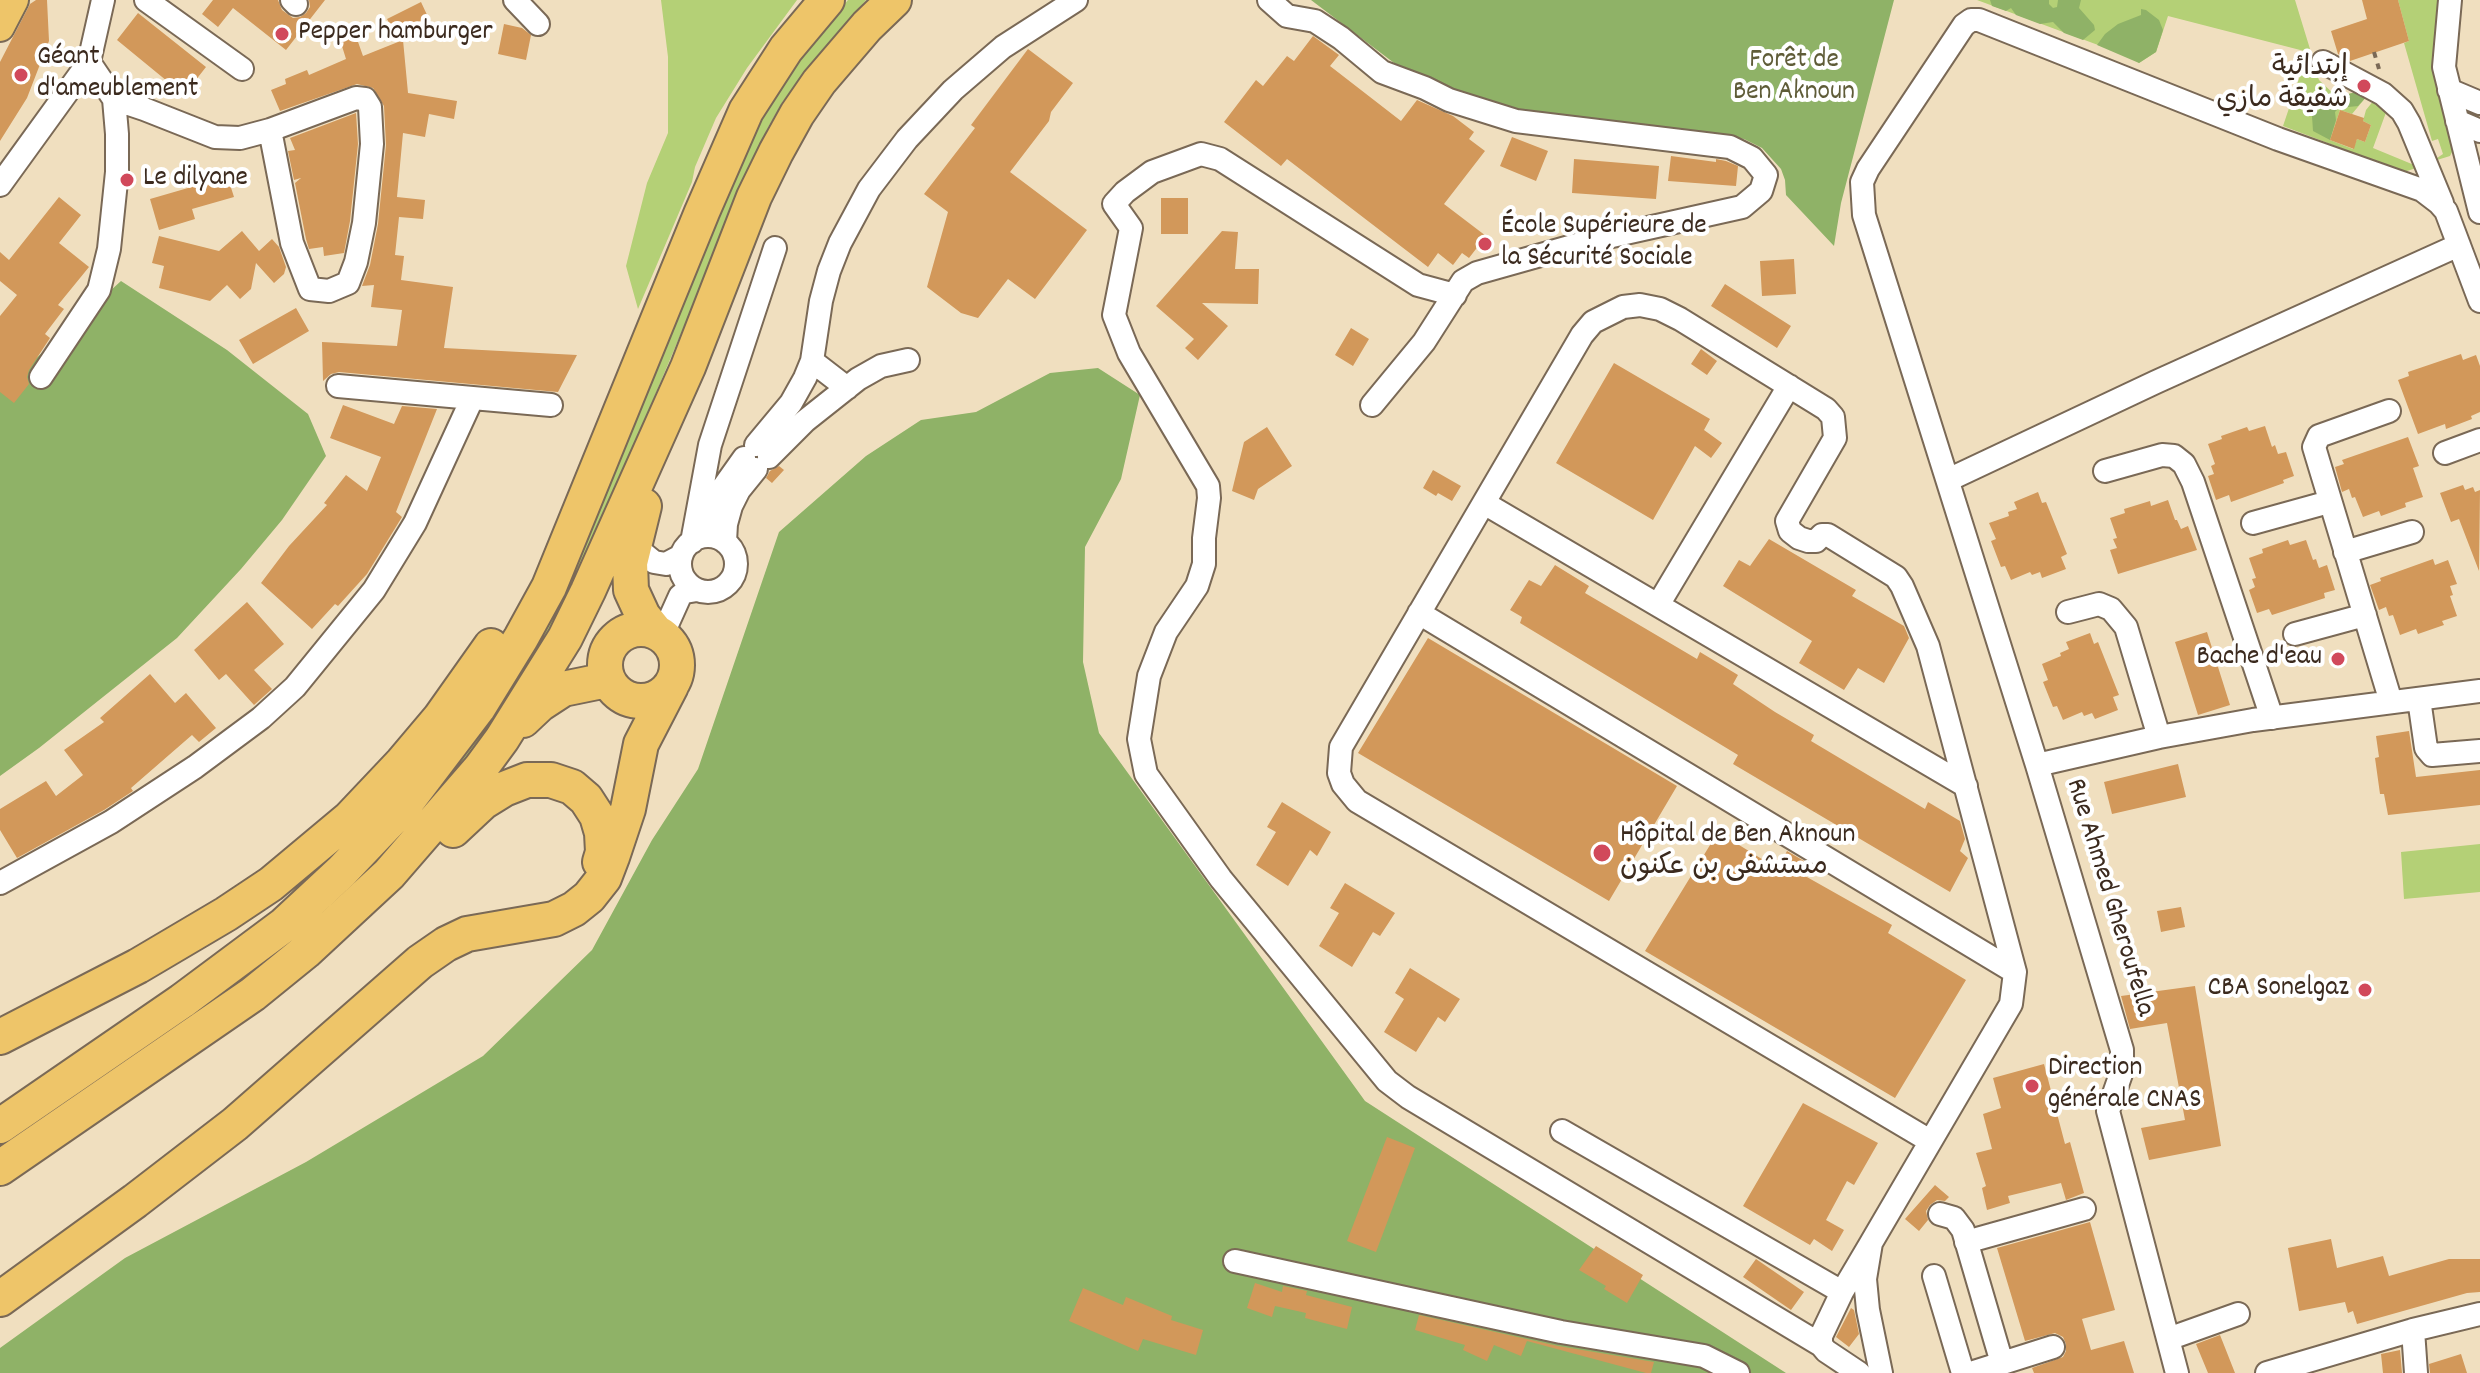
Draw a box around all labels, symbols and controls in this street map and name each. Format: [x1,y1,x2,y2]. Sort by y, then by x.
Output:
place label: Pepper hamburger [298,17,493,51]
marker: Pepper hamburger [273,25,291,43]
place label: Géant d'ameublement [37,42,198,108]
park label: Forêt de Ben Aknoun [1733,45,1855,111]
place label: إبتدائية شفيقة مازي [2216,53,2348,119]
marker: Géant d'ameublement [12,66,30,84]
marker: إبتدائية شفيقة مازي [2355,77,2373,95]
place label: Le dilyane [143,163,248,197]
marker: Le dilyane [118,171,136,189]
place label: École Supérieure de la Sécurité Sociale [1501,211,1707,277]
marker: École Supérieure de la Sécurité Sociale [1476,235,1494,253]
place label: Bache d'eau [2197,642,2322,676]
marker: Bache d'eau [2329,650,2347,668]
street label: Rue Ahmed Gheroufella [2056,775,2160,1021]
place label: Hôpital de Ben Aknoun مستشفى بن عكنون [1620,820,1855,886]
marker: Hôpital de Ben Aknoun مستشفى بن عكنون [1591,842,1613,864]
place label: CBA Sonelgaz [2207,973,2349,1007]
marker: CBA Sonelgaz [2356,981,2374,999]
place label: Direction générale CNAS [2048,1053,2202,1119]
marker: Direction générale CNAS [2023,1077,2041,1095]

